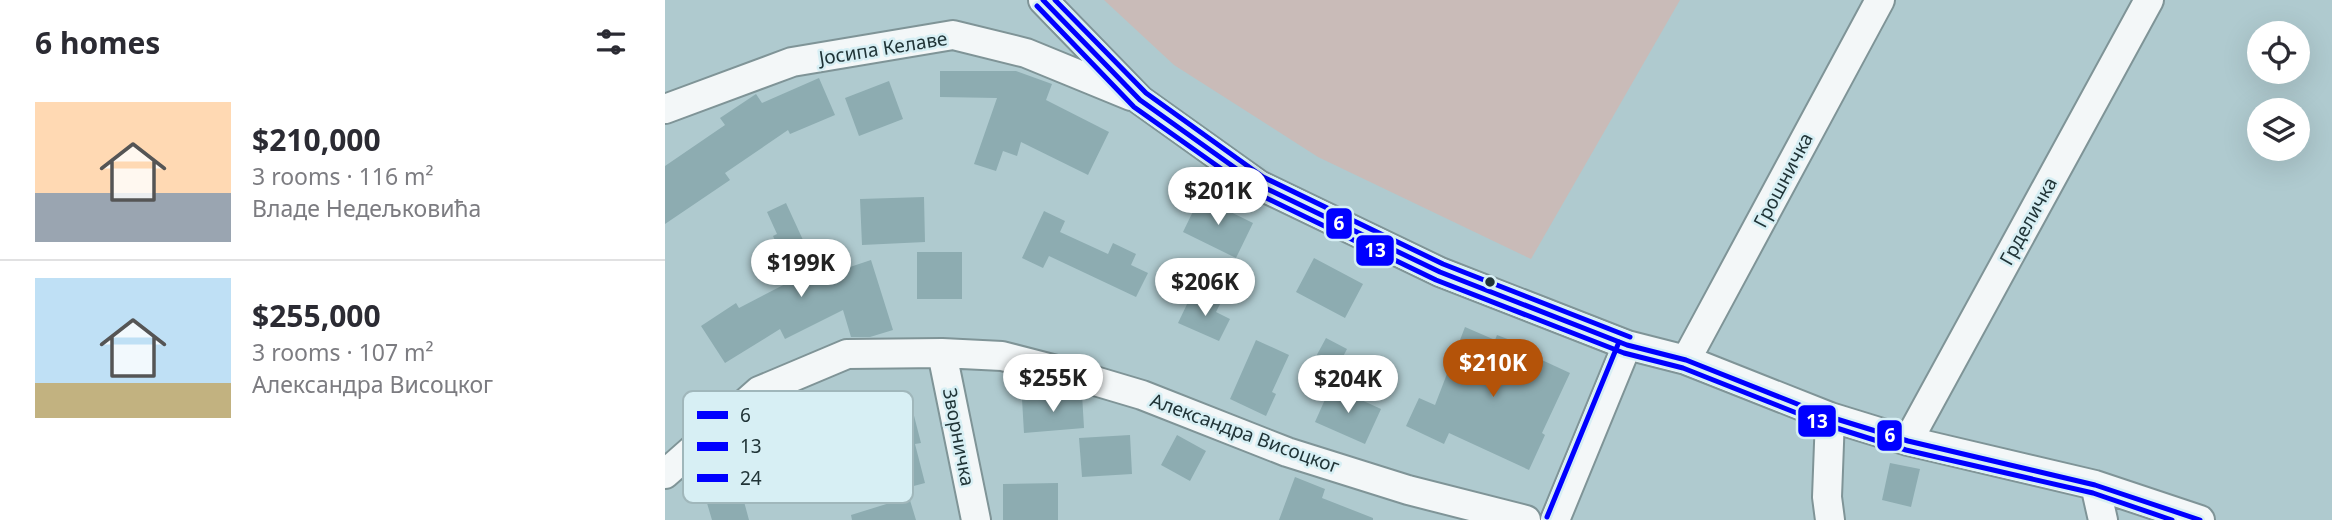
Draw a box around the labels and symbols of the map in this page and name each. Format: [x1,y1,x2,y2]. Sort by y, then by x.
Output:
street label: Јосипа Келаве [815,25,949,71]
street label: Грошничка [1747,128,1819,232]
pin: $201K [1169,168,1267,227]
street label: Грделичка [1993,172,2063,270]
line badge: 6 [1325,207,1353,240]
text: 6 [1334,210,1345,236]
line badge: 13 [1355,234,1395,267]
text: 13 [1364,237,1386,263]
pin: $199K [752,240,850,299]
pin: $206K [1156,258,1254,318]
unlabelled marker [1483,275,1497,289]
pin: $210K [1444,340,1542,399]
pin: $255K [1004,354,1102,414]
pin: $204K [1299,356,1397,415]
street label: Зворничка [937,386,981,488]
street label: Александра Висоцког [1147,387,1343,479]
legend [683,391,913,503]
text: 6 [740,402,751,428]
line badge: 13 [1797,404,1837,438]
text: 13 [1806,408,1828,434]
line badge: 6 [1876,419,1903,452]
text: 6 [1885,422,1896,448]
text: 13 [740,433,762,459]
text: 24 [740,465,762,491]

